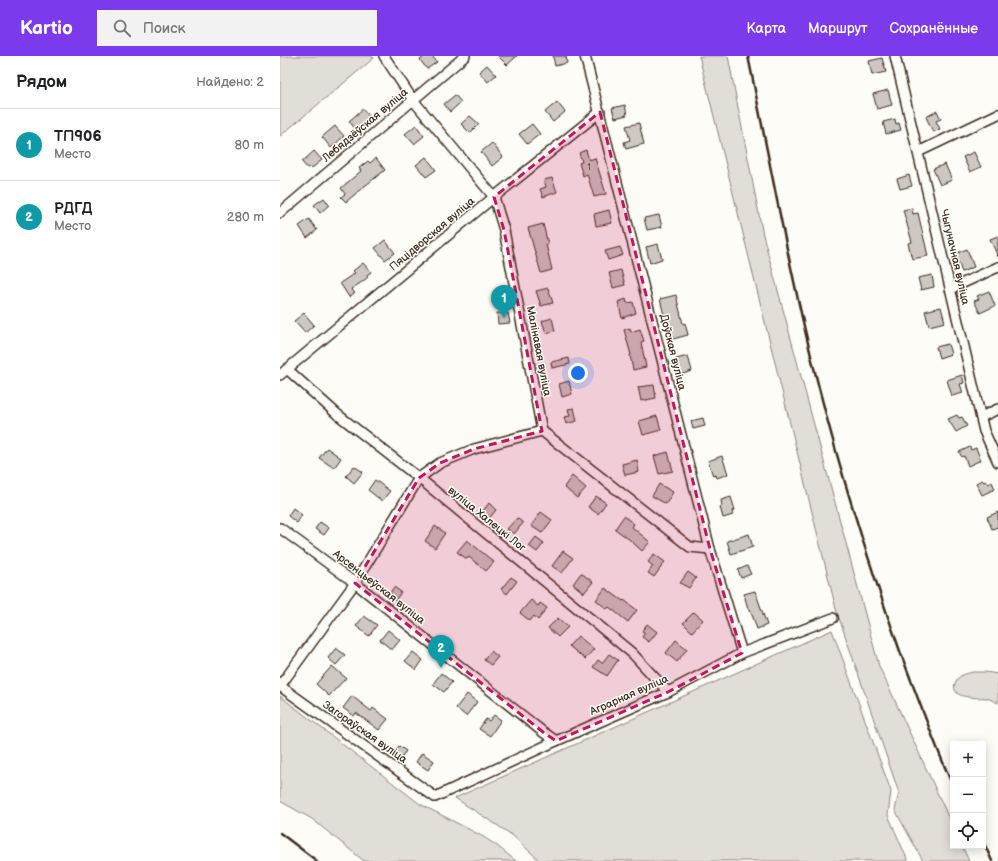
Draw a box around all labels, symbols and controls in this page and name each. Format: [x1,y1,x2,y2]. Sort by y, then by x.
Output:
search box [97,10,377,46]
text: Kartio [20,17,73,40]
icon: search [111,17,133,39]
text: Поиск [143,19,186,38]
text: Карта [747,20,786,37]
text: Маршрут [808,20,868,37]
text: Сохранённые [890,20,978,37]
text: Рядом [16,72,67,92]
text: Найдено: 2 [196,74,264,90]
street label: Лебядзёўская вуліца [319,85,411,165]
text: ТП906 [54,127,102,146]
text: 1 [26,137,32,153]
text: 80 m [235,137,264,153]
text: Место [54,146,91,162]
house number: 1 [587,162,591,173]
street label: Пяцідворская вуліца [387,194,478,273]
text: РДГД [54,199,92,218]
street label: Чыгуначная вуліца [938,208,972,306]
text: 2 [25,209,33,225]
text: 280 m [227,209,264,225]
text: Место [54,218,91,234]
pin: 1 [491,285,517,318]
street label: Малінавая вуліца [524,305,554,398]
street label: Доўская вуліца [657,313,689,392]
your location [568,363,588,383]
street label: вуліца Халецкі Лог [445,484,529,555]
street label: Арсенцьеўская вуліца [330,546,428,627]
pin: 2 [428,635,454,668]
street label: Аграрная вуліца [587,672,671,719]
street label: Загораўская вуліца [320,698,410,766]
map controls [950,741,986,849]
button: + [950,741,986,777]
button: − [950,777,986,813]
button: locate [950,813,986,849]

